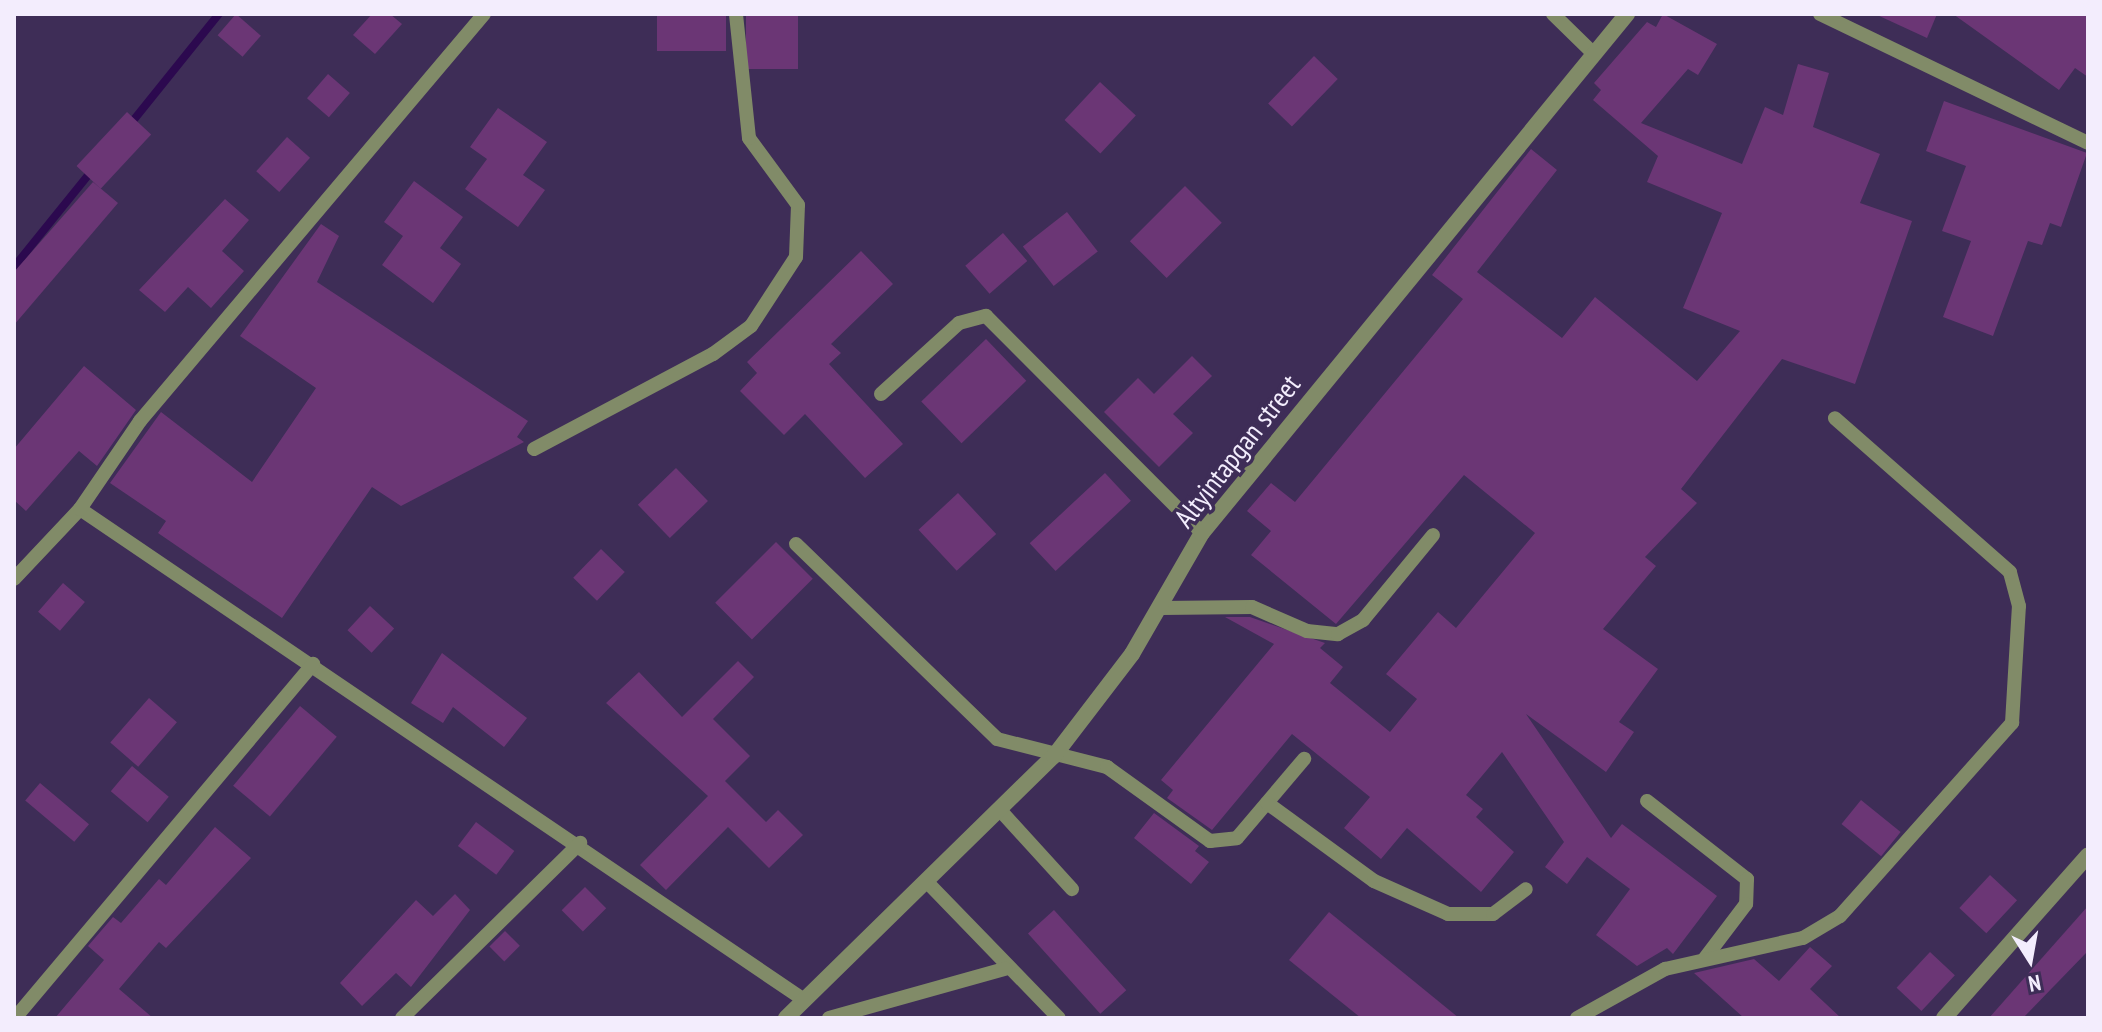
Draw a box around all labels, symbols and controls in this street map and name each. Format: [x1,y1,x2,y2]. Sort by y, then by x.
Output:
street label: Altyintapgan street [1167,368,1307,534]
north arrow [1990,920,2070,1000]
text: N [2026,969,2043,998]

